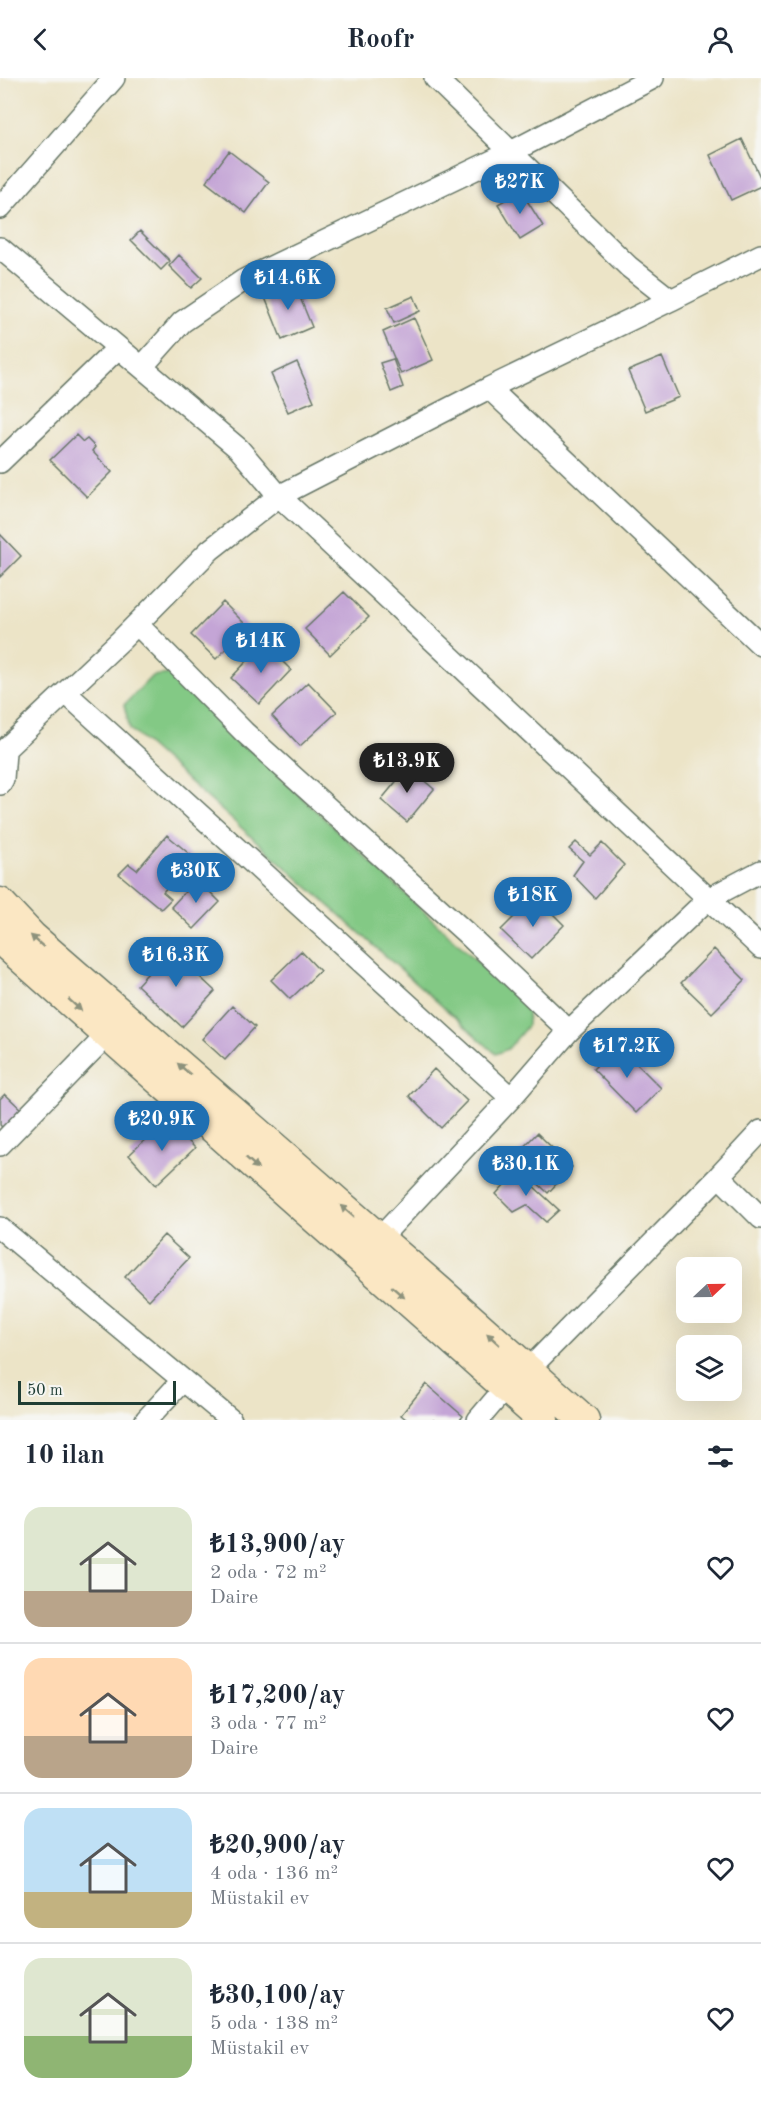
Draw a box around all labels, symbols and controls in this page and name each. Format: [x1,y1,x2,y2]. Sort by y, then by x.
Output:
icon: back [24,23,57,56]
icon: person [704,23,737,56]
text: Roofr [346,26,415,53]
pin: ₺27K [484,164,556,215]
text: ₺27K [495,173,545,193]
pin: ₺14.6K [239,260,337,311]
text: ₺14.6K [254,269,322,289]
pin: ₺14K [225,623,297,674]
text: ₺14K [236,632,286,652]
pin: ₺13.9K [358,743,456,794]
text: ₺13.9K [373,752,441,772]
pin: ₺30K [160,853,232,904]
text: ₺30K [171,862,221,882]
pin: ₺18K [497,877,569,928]
text: ₺18K [508,886,558,906]
one-way arrow [29,934,44,948]
pin: ₺16.3K [127,937,225,988]
text: ₺16.3K [142,946,210,966]
one-way arrow [68,998,83,1012]
pin: ₺17.2K [578,1028,676,1079]
text: ₺17.2K [593,1037,661,1057]
one-way arrow [177,1063,192,1076]
pin: ₺20.9K [113,1101,211,1152]
text: ₺20.9K [128,1110,196,1130]
pin: ₺30.1K [477,1146,575,1197]
text: ₺30.1K [492,1155,560,1175]
one-way arrow [244,1156,259,1169]
one-way arrow [339,1204,354,1218]
north arrow [676,1257,742,1323]
map controls [676,1257,742,1401]
one-way arrow [390,1285,405,1298]
one-way arrow [486,1333,501,1346]
button: layers [676,1335,742,1401]
scale bar [18,1378,176,1406]
text: 50 m [27,1383,63,1399]
icon: filters [704,1440,737,1473]
text: 10 ilan [24,1443,105,1469]
icon: home [72,1531,144,1603]
text: ₺13,900/ay [210,1532,345,1558]
icon: heart [704,1551,737,1584]
text: 2 oda · 72 m² [210,1563,327,1583]
text: Daire [210,1588,258,1608]
icon: home [72,1682,144,1754]
text: ₺17,200/ay [210,1683,345,1709]
icon: heart [704,1702,737,1735]
text: 3 oda · 77 m² [210,1714,327,1734]
text: Daire [210,1739,258,1759]
icon: home [72,1832,144,1904]
text: ₺20,900/ay [210,1833,345,1859]
icon: heart [704,1852,737,1885]
text: 4 oda · 136 m² [210,1864,338,1884]
text: Müstakil ev [210,1889,310,1909]
icon: home [72,1982,144,2054]
text: ₺30,100/ay [210,1983,345,2009]
icon: heart [704,2002,737,2035]
text: 5 oda · 138 m² [210,2014,338,2034]
text: Müstakil ev [210,2039,310,2059]

